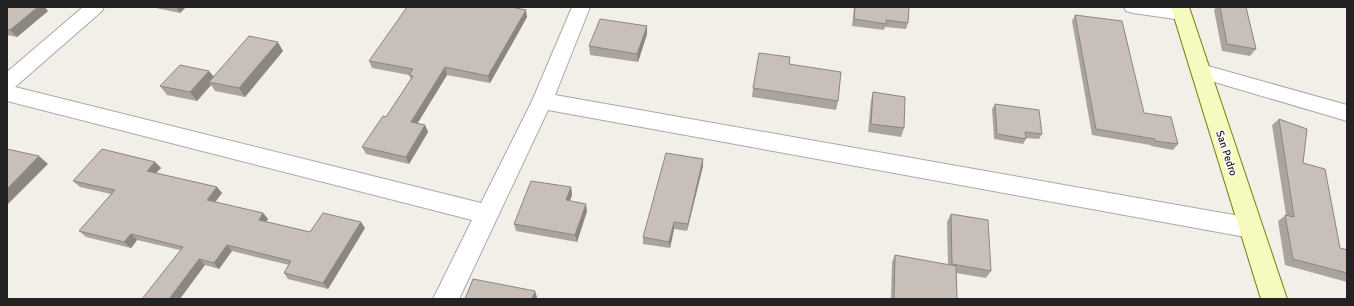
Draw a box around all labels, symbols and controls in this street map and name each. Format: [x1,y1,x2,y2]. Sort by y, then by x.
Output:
street label: San Pedro [1213,129,1240,178]

